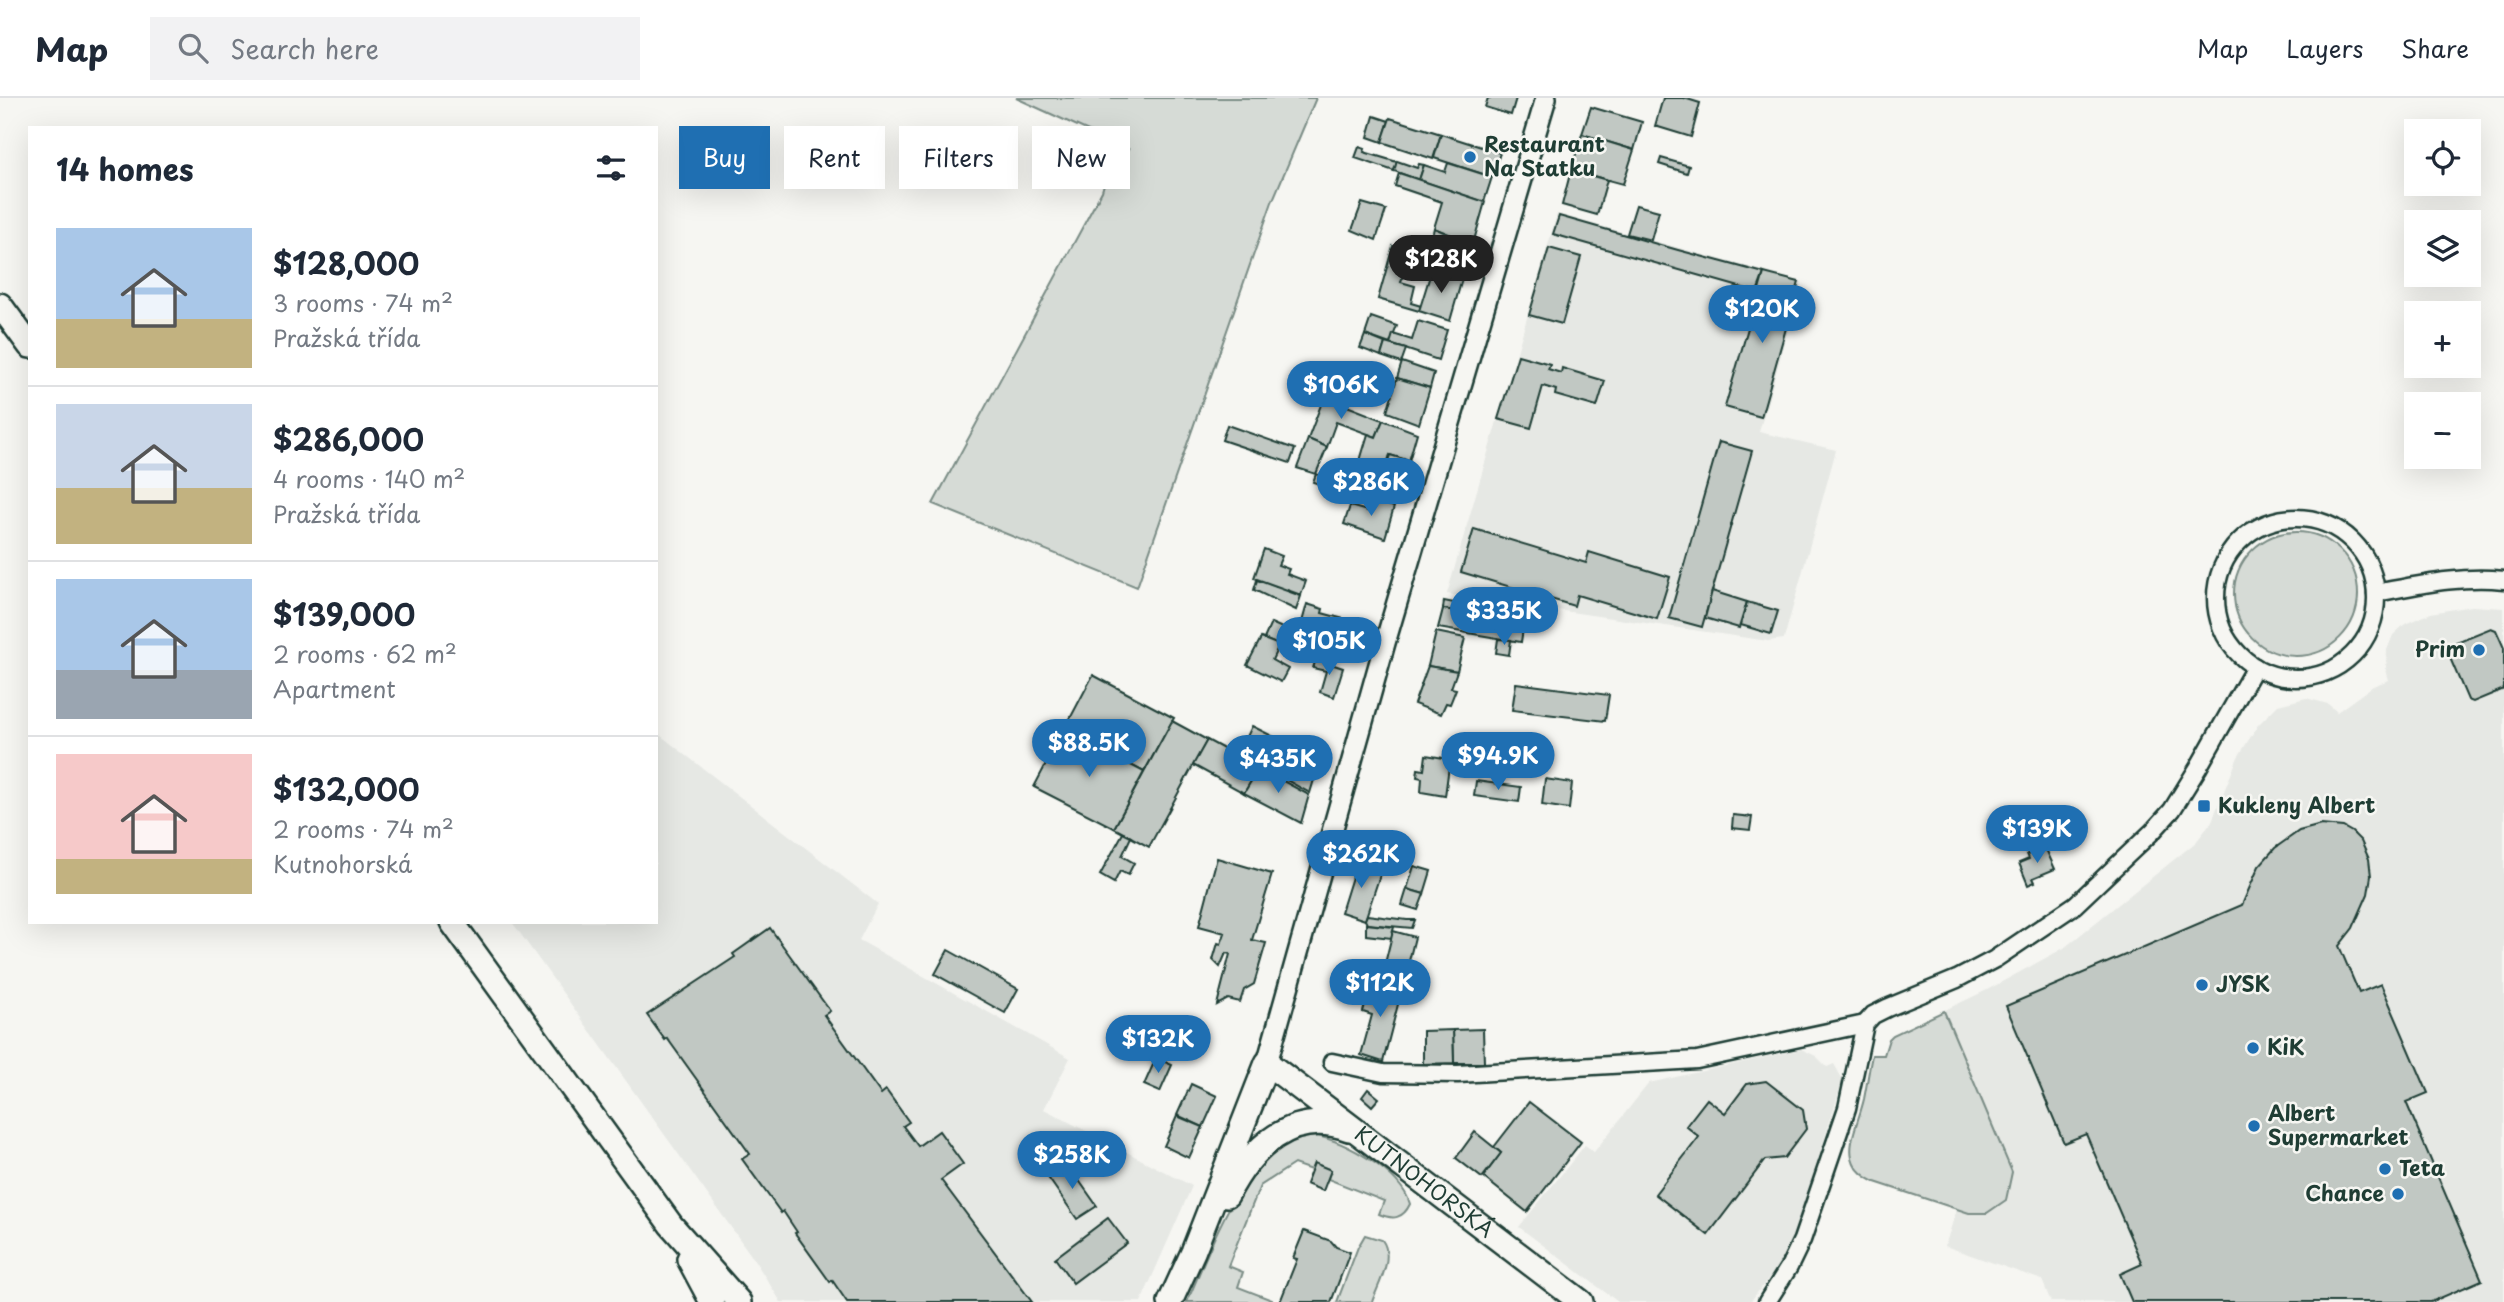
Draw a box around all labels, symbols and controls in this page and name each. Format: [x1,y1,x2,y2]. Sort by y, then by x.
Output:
search box [150,17,640,80]
text: Map [35,23,108,73]
icon: search [174,29,212,67]
text: Search here [230,29,379,68]
text: Map [2197,30,2248,66]
text: Layers [2286,30,2363,66]
text: Share [2401,30,2469,66]
map controls [2404,119,2481,469]
button: locate [2404,119,2481,196]
chip: Buy [679,126,770,189]
chip: Rent [784,126,885,189]
chip: Filters [899,126,1018,189]
chip: New [1032,126,1130,189]
place label: Restaurant Na Statku [1484,127,1605,183]
text: 14 homes [56,146,194,191]
icon: filters [592,149,630,187]
marker: Restaurant Na Statku [1462,149,1478,165]
button: layers [2404,210,2481,287]
pin: $128K [1392,236,1490,295]
text: $128,000 [273,240,419,285]
text: $128K [1405,240,1477,275]
icon: home [112,256,196,340]
text: 3 rooms · 74 m² [273,285,453,320]
pin: $120K [1713,286,1811,345]
text: $120K [1724,290,1800,325]
button: + [2404,301,2481,378]
text: Pražská třída [273,320,420,355]
pin: $106K [1292,362,1390,421]
text: $106K [1303,366,1379,401]
button: − [2404,392,2481,469]
text: $286,000 [273,416,424,461]
icon: home [112,432,196,516]
pin: $286K [1322,458,1420,518]
text: 4 rooms · 140 m² [273,461,465,496]
text: $286K [1333,463,1409,498]
text: Pražská třída [273,496,420,531]
pin: $335K [1455,588,1553,647]
text: $139,000 [273,591,415,636]
text: $335K [1466,592,1542,627]
icon: home [112,607,196,691]
pin: $105K [1280,618,1378,677]
text: $105K [1292,622,1366,657]
place label: Prim [2415,632,2465,664]
text: 2 rooms · 62 m² [273,636,457,671]
marker: Prim [2471,642,2487,658]
text: Apartment [273,671,396,706]
pin: $88.5K [1032,720,1146,779]
text: $88.5K [1048,724,1130,759]
pin: $94.9K [1441,732,1555,792]
pin: $435K [1229,736,1327,795]
text: $94.9K [1458,737,1538,772]
text: $435K [1240,740,1316,775]
text: $132,000 [273,766,420,811]
icon: home [112,782,196,866]
place label: Kukleny Albert [2218,788,2375,820]
marker: Kukleny Albert [2196,798,2212,814]
pin: $139K [1988,806,2086,865]
text: $139K [2002,810,2072,845]
text: 2 rooms · 74 m² [273,811,454,846]
pin: $262K [1312,830,1410,890]
text: $262K [1322,835,1400,870]
text: Kutnohorská [273,846,412,881]
pin: $112K [1331,960,1429,1019]
text: $112K [1346,964,1414,999]
place label: JYSK [2216,967,2270,999]
marker: JYSK [2194,977,2210,993]
pin: $132K [1109,1016,1207,1075]
text: $132K [1122,1020,1194,1055]
place label: KiK [2267,1030,2305,1062]
marker: KiK [2245,1040,2261,1056]
place label: Albert Supermarket [2268,1096,2409,1152]
street label: KUTNOHORSKÁ [1349,1117,1502,1244]
marker: Albert Supermarket [2246,1118,2262,1134]
pin: $258K [1023,1132,1121,1191]
text: $258K [1033,1136,1111,1171]
place label: Teta [2399,1151,2445,1183]
marker: Teta [2377,1161,2393,1177]
place label: Chance [2305,1176,2384,1208]
marker: Chance [2390,1186,2406,1202]

